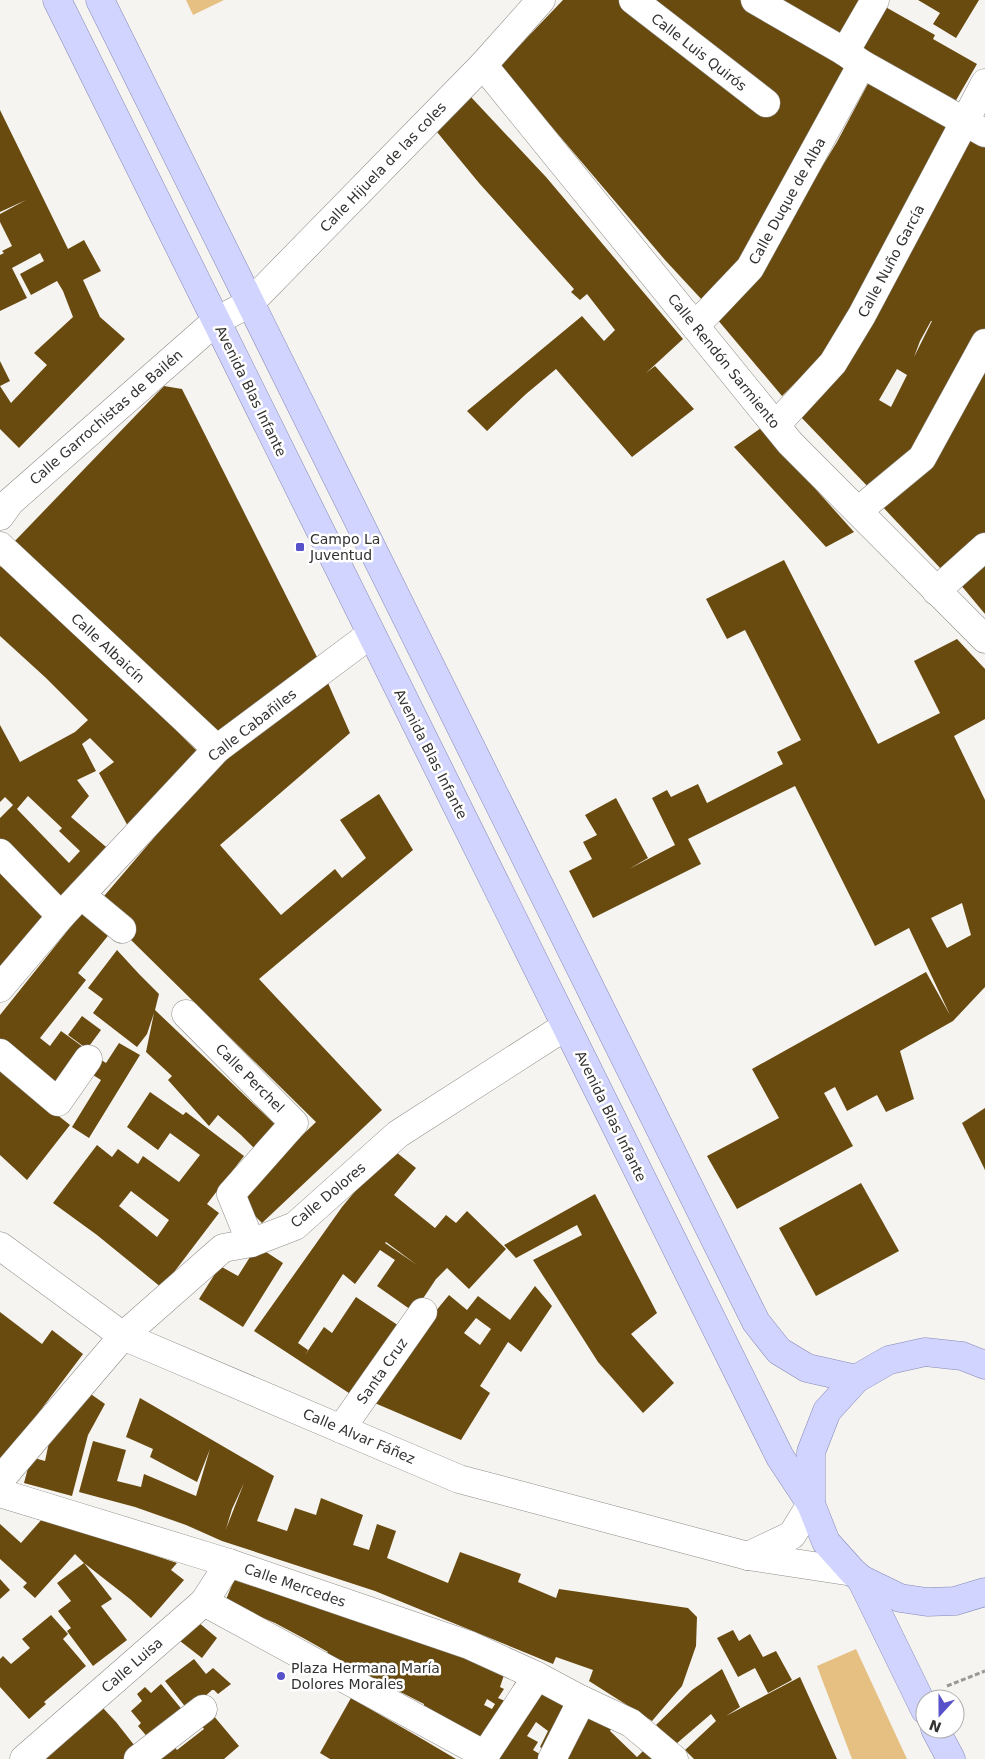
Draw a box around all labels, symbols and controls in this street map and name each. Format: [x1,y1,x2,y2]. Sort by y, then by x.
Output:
street label: Calle Luis Quirós [648,10,750,94]
street label: Calle Hijuela de las coles [317,99,449,235]
street label: Calle Duque de Alba [745,135,829,267]
street label: Calle Nuño García [854,202,928,320]
street label: Calle Rendón Sarmiento [665,290,783,432]
street label: Avenida Blas Infante [212,323,290,459]
street label: Calle Garrochistas de Bailén [26,346,186,488]
place label: Campo La Juventud [309,531,380,563]
marker: Campo La Juventud [294,541,306,553]
street label: Calle Albaicín [68,610,148,686]
street label: Calle Cabañiles [205,686,299,764]
street label: Avenida Blas Infante [391,686,471,822]
street label: Calle Perchel [212,1040,288,1116]
street label: Avenida Blas Infante [572,1048,650,1184]
street label: Calle Dolores [287,1159,369,1231]
street label: Santa Cruz [353,1335,411,1407]
street label: Calle Alvar Fáñez [301,1405,417,1467]
street label: Calle Mercedes [242,1560,348,1610]
street label: Calle Luisa [98,1634,166,1696]
place label: Plaza Hermana María Dolores Morales [291,1660,440,1692]
marker: Plaza Hermana María Dolores Morales [275,1670,287,1682]
north arrow [915,1689,965,1739]
text: N [927,1717,944,1736]

